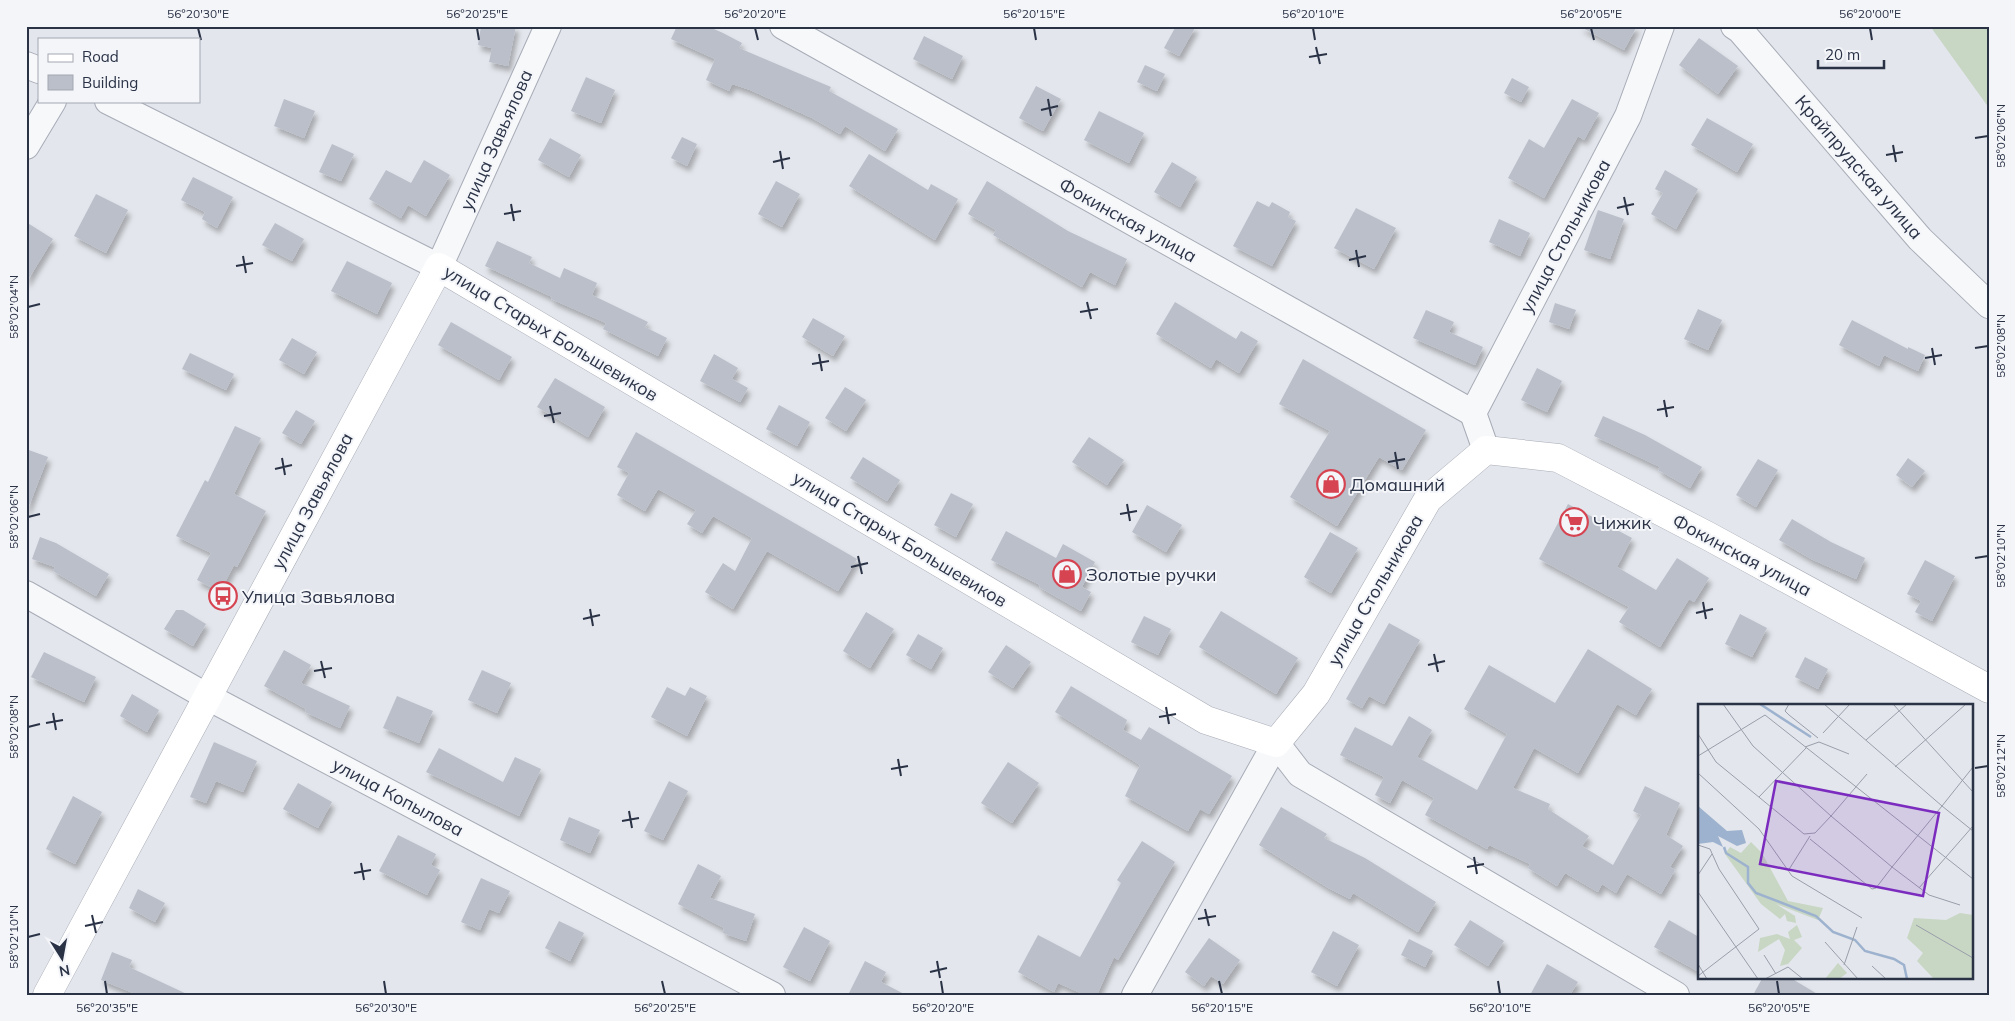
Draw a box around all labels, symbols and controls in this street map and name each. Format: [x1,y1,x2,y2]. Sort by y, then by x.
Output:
text: 56°20'30"E [167,6,229,21]
text: 56°20'25"E [446,6,508,21]
text: 56°20'20"E [724,6,786,21]
text: 56°20'15"E [1003,6,1065,21]
text: 56°20'10"E [1282,6,1344,21]
text: 56°20'05"E [1560,6,1622,21]
text: 56°20'00"E [1839,6,1901,21]
legend [38,38,200,102]
scale bar [1818,38,1884,70]
text: 20 m [1825,45,1860,64]
text: Road [82,47,119,66]
street label: улица Завьялова [455,66,537,214]
text: Building [82,73,138,92]
street label: Крайпрудская улица [1790,90,1928,244]
text: 58°02'06"N [1993,104,2008,168]
street label: улица Стольникова [1515,155,1615,317]
street label: Фокинская улица [1055,173,1201,267]
street label: улица Старых Большевиков [440,260,662,406]
text: 58°02'04"N [6,275,21,339]
text: 58°02'08"N [1993,314,2008,378]
street label: улица Завьялова [266,429,358,573]
street label: улица Старых Большевиков [789,466,1011,612]
shop icon: Домашний [1316,469,1346,499]
place label: Домашний [1350,473,1445,496]
text: 58°02'06"N [6,485,21,549]
supermarket icon: Чижик [1559,507,1589,537]
street label: Фокинская улица [1669,509,1815,601]
street label: улица Стольникова [1322,510,1428,670]
place label: Чижик [1593,511,1651,534]
text: 58°02'10"N [1993,524,2008,588]
shop icon: Золотые ручки [1052,559,1082,589]
place label: Золотые ручки [1086,563,1216,586]
bus stop icon: Улица Завьялова [208,581,238,611]
place label: Улица Завьялова [241,585,395,608]
text: 58°02'08"N [6,695,21,759]
inset map [1698,704,1972,978]
text: 58°02'12"N [1993,734,2008,798]
street label: улица Копылова [328,753,468,841]
text: 58°02'10"N [6,905,21,969]
north arrow [38,934,88,984]
text: N [58,961,71,981]
text: 56°20'35"E [76,1000,138,1015]
text: 56°20'30"E [355,1000,417,1015]
text: 56°20'25"E [634,1000,696,1015]
text: 56°20'20"E [912,1000,974,1015]
text: 56°20'15"E [1191,1000,1253,1015]
text: 56°20'10"E [1469,1000,1531,1015]
text: 56°20'05"E [1748,1000,1810,1015]

